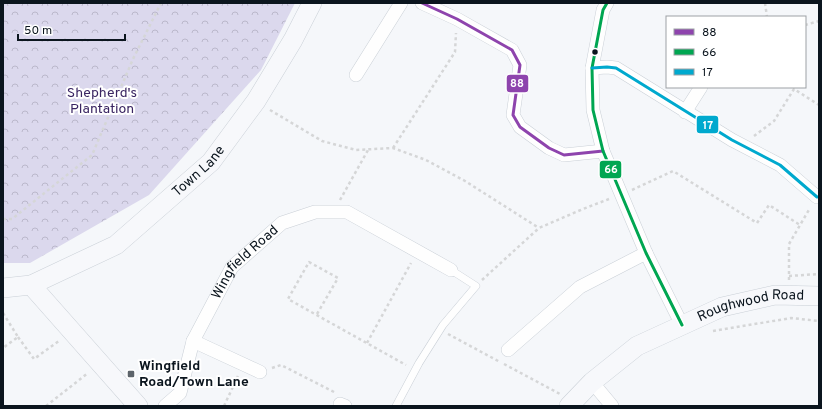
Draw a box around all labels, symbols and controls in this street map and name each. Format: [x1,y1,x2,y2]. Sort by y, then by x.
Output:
scale bar [18,16,125,42]
legend [666,16,806,88]
text: 50 m [24,23,52,39]
text: 88 [702,25,717,41]
text: 66 [702,45,716,61]
unlabelled marker [590,47,600,57]
text: 17 [702,65,713,81]
line badge: 88 [506,74,529,93]
text: 88 [510,77,524,91]
park label: Shepherd's Plantation [67,85,137,118]
line badge: 17 [696,115,719,134]
text: 17 [703,119,713,133]
street label: Town Lane [169,142,229,200]
line badge: 66 [599,160,622,179]
text: 66 [604,163,618,177]
street label: Wingfield Road [208,222,282,302]
street label: Roughwood Road [695,286,804,326]
place label: Wingfield Road/Town Lane [139,358,249,391]
marker: Wingfield Road/Town Lane [126,369,136,379]

